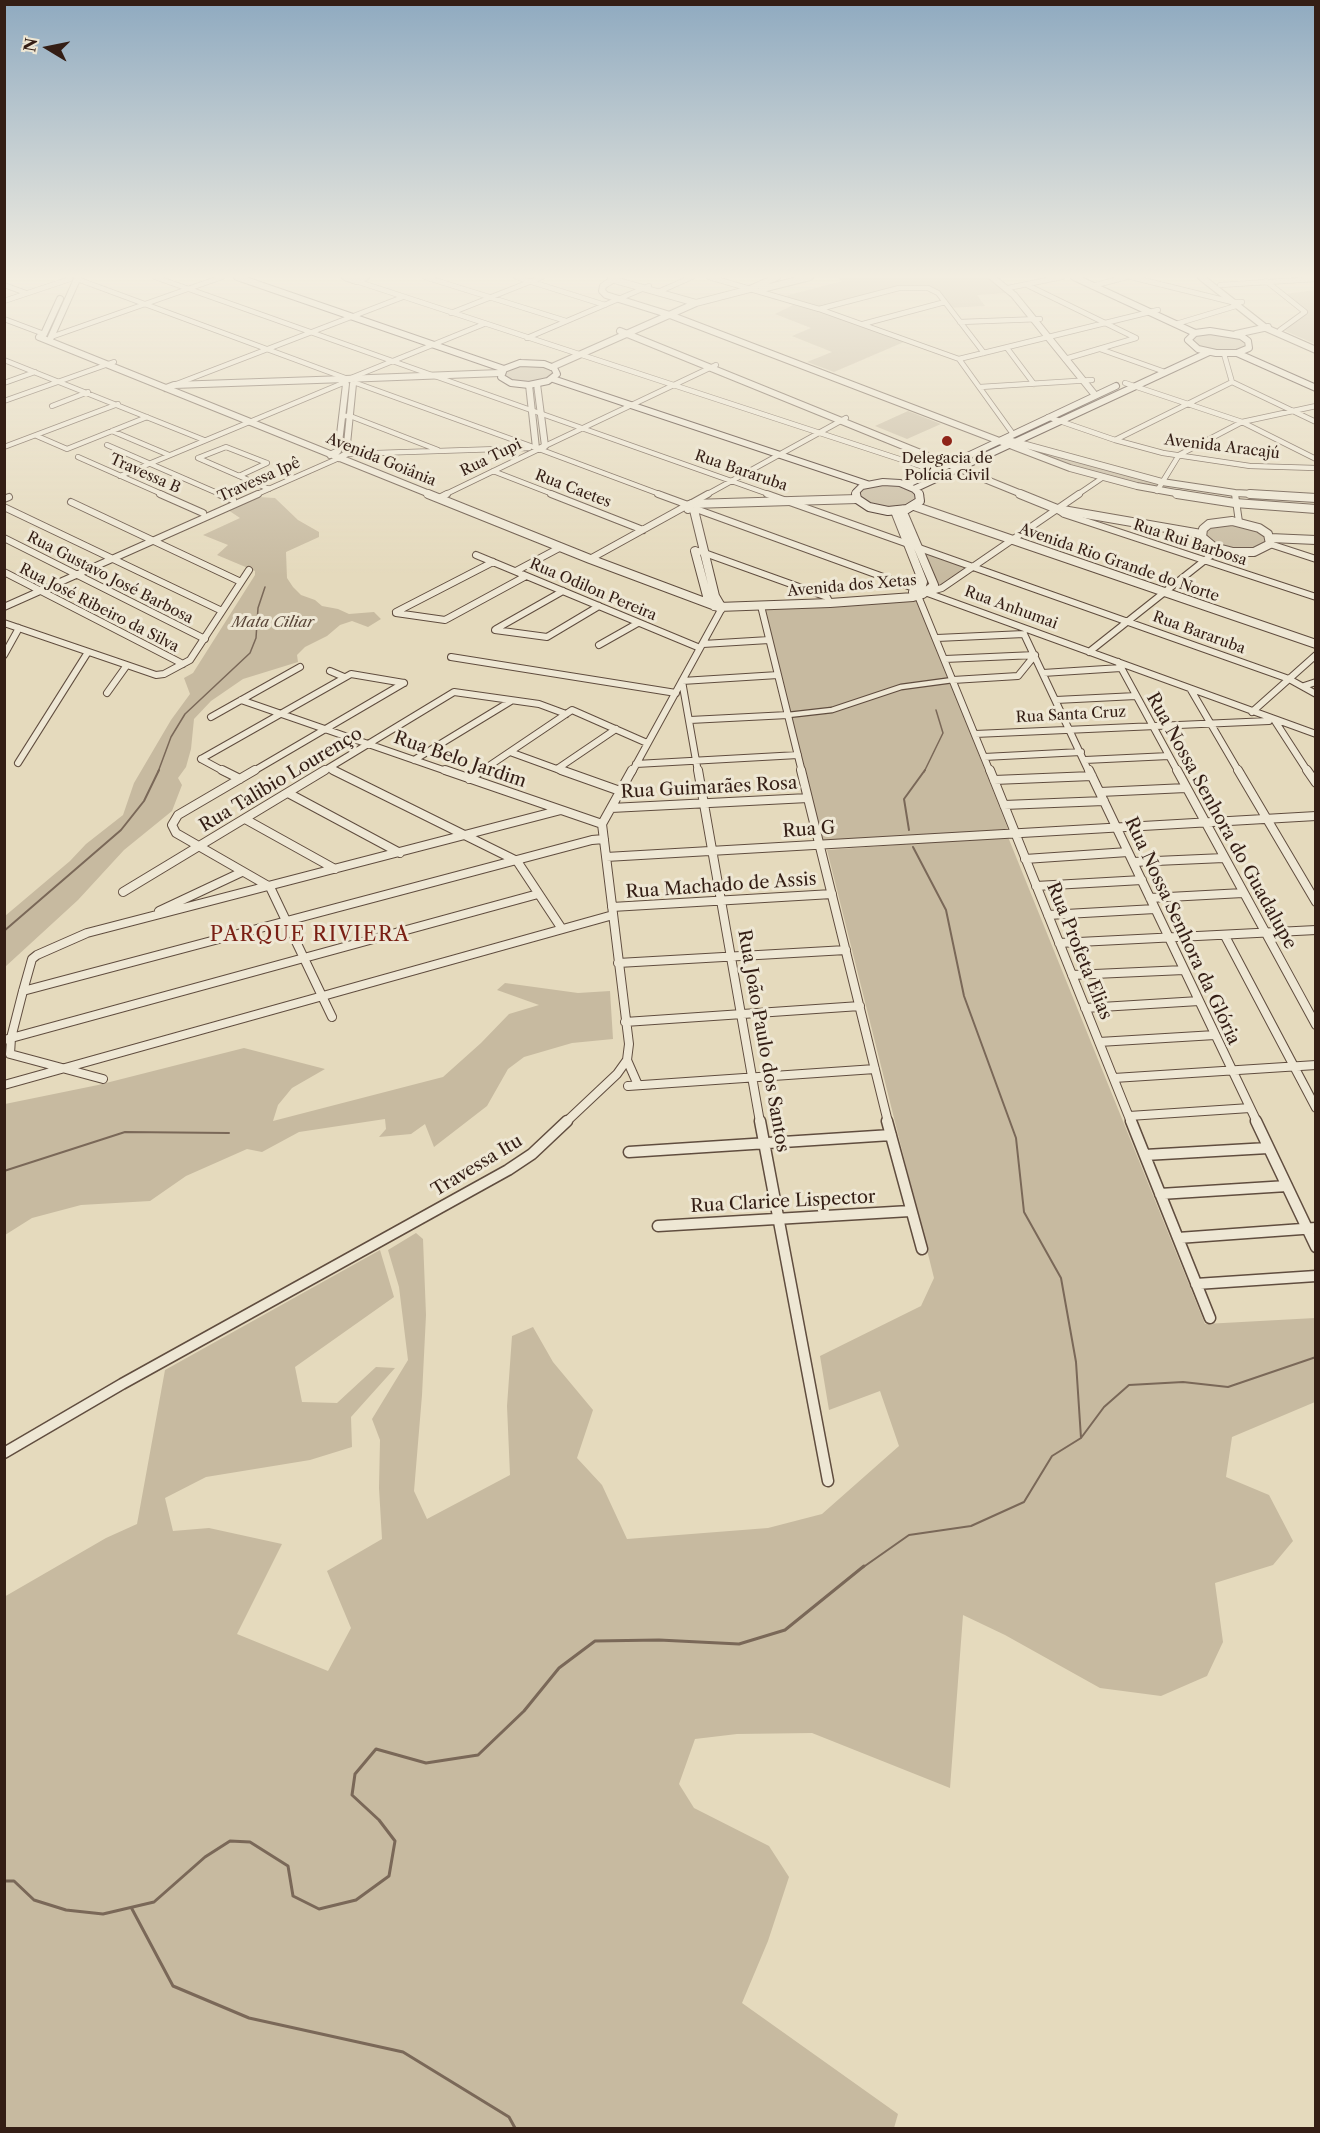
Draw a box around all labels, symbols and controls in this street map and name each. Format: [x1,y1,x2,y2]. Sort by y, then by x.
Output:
north arrow [18,18,78,78]
text: N [19,36,41,53]
street label: Avenida Goiânia [323,430,439,490]
street label: Avenida Aracajú [1164,431,1280,463]
marker: Delegacia de Polícia Civil [940,434,954,448]
street label: Rua Tupi [457,435,525,481]
street label: Rua Bararuba [692,447,790,495]
street label: Travessa B [107,450,183,498]
place label: Delegacia de Polícia Civil [901,450,993,485]
street label: Travessa Ipê [215,454,303,506]
street label: Rua Caetes [532,466,614,512]
street label: Rua Rui Barbosa [1131,516,1249,570]
street label: Avenida Rio Grande do Norte [1016,520,1222,606]
street label: Rua Gustavo José Barbosa [24,528,196,628]
street label: Rua Odilon Pereira [527,555,659,625]
street label: Rua José Ribeiro da Silva [16,560,182,656]
street label: Avenida dos Xetas [787,571,917,601]
street label: Rua Anhumai [962,583,1060,633]
street label: Rua Bararuba [1150,608,1248,658]
park label: Mata Ciliar [232,614,314,632]
street label: Rua Nossa Senhora do Guadalupe [1141,689,1301,953]
street label: Rua Santa Cruz [1015,703,1127,727]
street label: Rua Talibio Lourenço [196,723,366,837]
street label: Rua Belo Jardim [391,727,529,793]
street label: Rua Guimarães Rosa [620,773,798,803]
street label: Rua Nossa Senhora da Glória [1120,814,1244,1048]
street label: Rua G [782,817,836,843]
street label: Rua Machado de Assis [625,869,817,903]
street label: Rua Profeta Elias [1042,879,1116,1023]
district label: PARQUE RIVIERA [210,923,410,947]
street label: Rua João Paulo dos Santos [733,928,793,1154]
street label: Travessa Itu [428,1130,526,1202]
street label: Rua Clarice Lispector [690,1186,876,1218]

